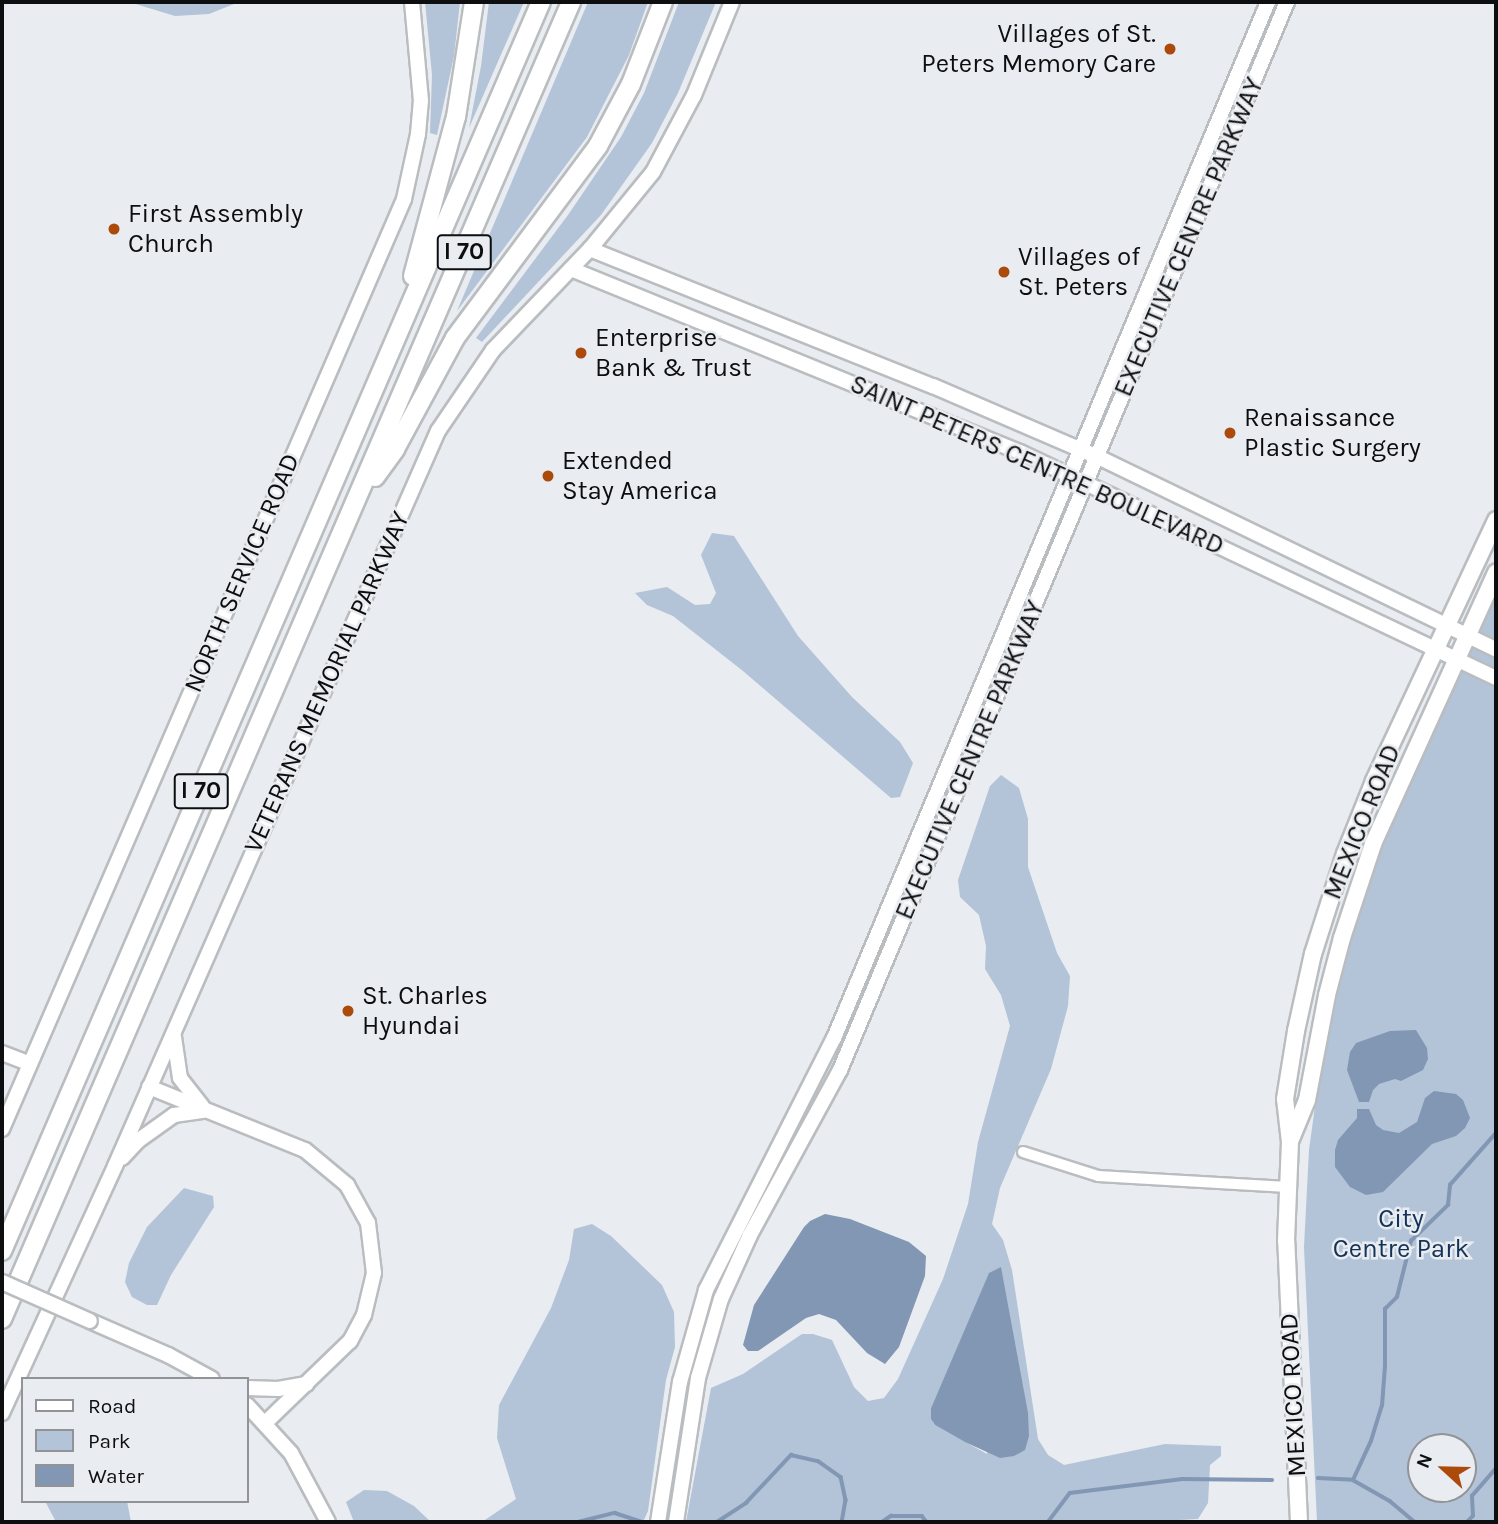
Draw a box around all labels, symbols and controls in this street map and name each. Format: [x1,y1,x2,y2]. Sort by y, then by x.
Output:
place label: Villages of St. Peters Memory Care [921,18,1156,80]
marker: Villages of St. Peters Memory Care [1162,41,1178,57]
street label: EXECUTIVE CENTRE PARKWAY [1108,73,1270,401]
place label: First Assembly Church [128,198,303,260]
marker: First Assembly Church [106,221,122,237]
road number: I 70 [436,232,492,272]
place label: Villages of St. Peters [1018,241,1140,302]
marker: Villages of St. Peters [996,264,1012,280]
place label: Enterprise Bank & Trust [595,322,752,384]
marker: Enterprise Bank & Trust [573,345,589,361]
street label: SAINT PETERS CENTRE BOULEVARD [845,368,1229,562]
place label: Renaissance Plastic Surgery [1244,402,1421,464]
marker: Renaissance Plastic Surgery [1222,425,1238,441]
place label: Extended Stay America [562,445,718,506]
street label: NORTH SERVICE ROAD [177,449,307,697]
marker: Extended Stay America [540,468,556,484]
street label: VETERANS MEMORIAL PARKWAY [237,507,417,857]
street label: EXECUTIVE CENTRE PARKWAY [889,596,1051,924]
street label: MEXICO ROAD [1317,740,1407,904]
road number: I 70 [173,770,229,812]
place label: St. Charles Hyundai [362,980,488,1042]
marker: St. Charles Hyundai [340,1003,356,1019]
park label: City Centre Park [1333,1203,1469,1264]
street label: MEXICO ROAD [1273,1312,1313,1478]
legend [21,1377,248,1503]
text: Road [88,1394,136,1418]
text: Park [88,1429,131,1453]
north arrow [1407,1433,1477,1503]
text: N [1412,1450,1437,1471]
text: Water [88,1464,144,1488]

